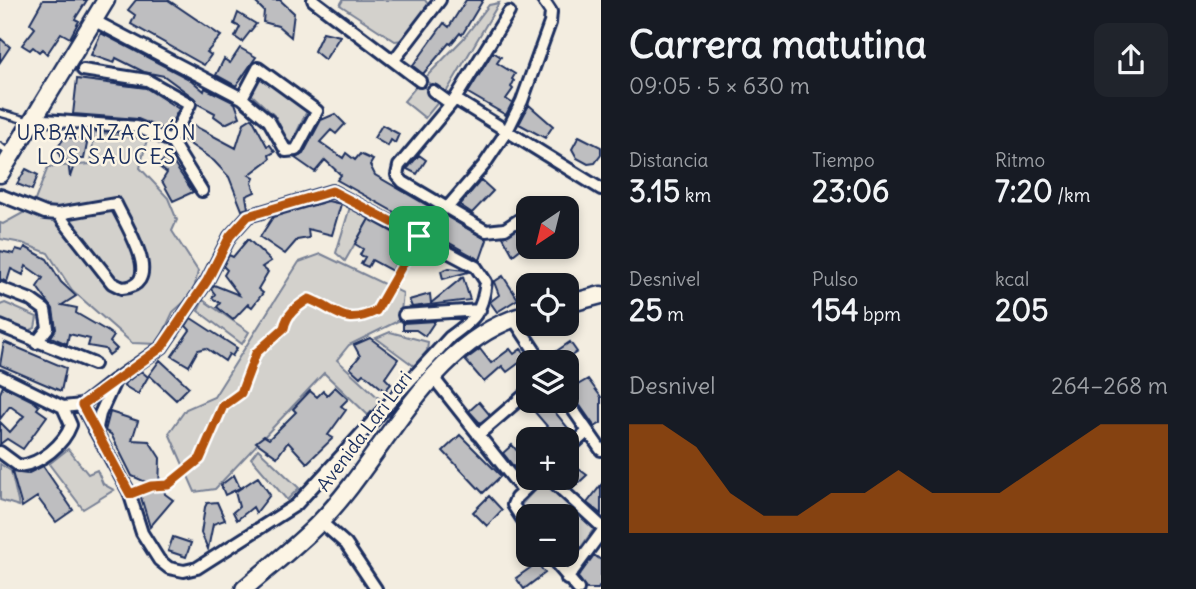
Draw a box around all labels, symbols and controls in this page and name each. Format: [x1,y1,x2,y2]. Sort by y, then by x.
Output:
text: Carrera matutina [629,21,927,68]
button: share [1094,23,1168,97]
text: 09:05 · 5 × 630 m [629,71,810,100]
district label: URBANIZACIÓN LOS SAUCES [16,119,198,170]
text: Distancia [629,148,708,172]
text: Tiempo [812,148,875,172]
text: Ritmo [995,148,1045,172]
text: 3.15 [629,172,680,210]
text: 23:06 [812,172,889,210]
text: 7:20 [995,172,1053,210]
text: km [680,183,711,207]
text: /km [1053,183,1090,207]
north arrow [516,196,579,259]
map controls [516,196,579,567]
pin [389,206,449,266]
icon: arrive [400,217,438,255]
text: Desnivel [629,267,700,291]
text: Pulso [812,267,858,291]
text: kcal [995,267,1029,291]
button: locate [516,273,579,336]
text: 25 [629,291,663,329]
text: 154 [812,291,859,329]
text: 205 [995,291,1048,329]
text: m [663,302,684,326]
text: bpm [859,302,901,326]
button: layers [516,350,579,413]
street label: Avenida Lari Lari [311,366,417,496]
text: Desnivel [629,371,715,400]
text: 264–268 m [1051,371,1168,400]
button: + [516,427,579,490]
button: − [516,504,579,567]

